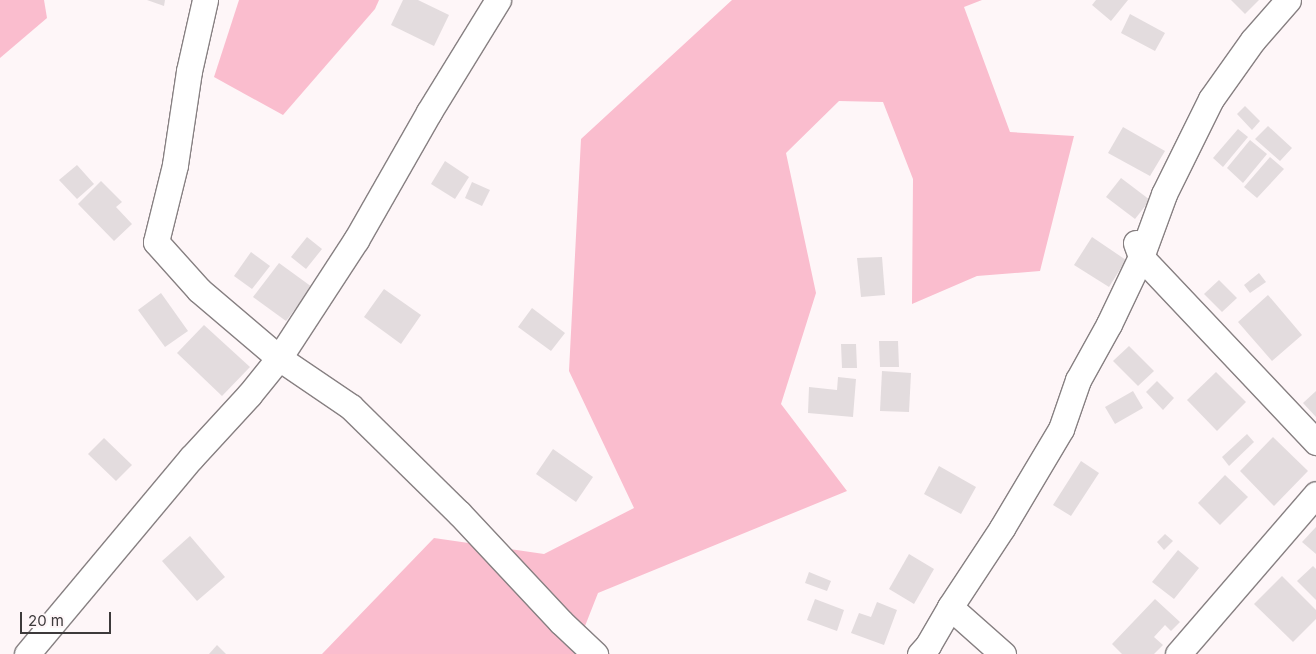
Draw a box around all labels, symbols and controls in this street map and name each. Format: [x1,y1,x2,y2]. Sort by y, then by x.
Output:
scale bar [22,602,114,634]
text: 20 m [28,611,64,630]

